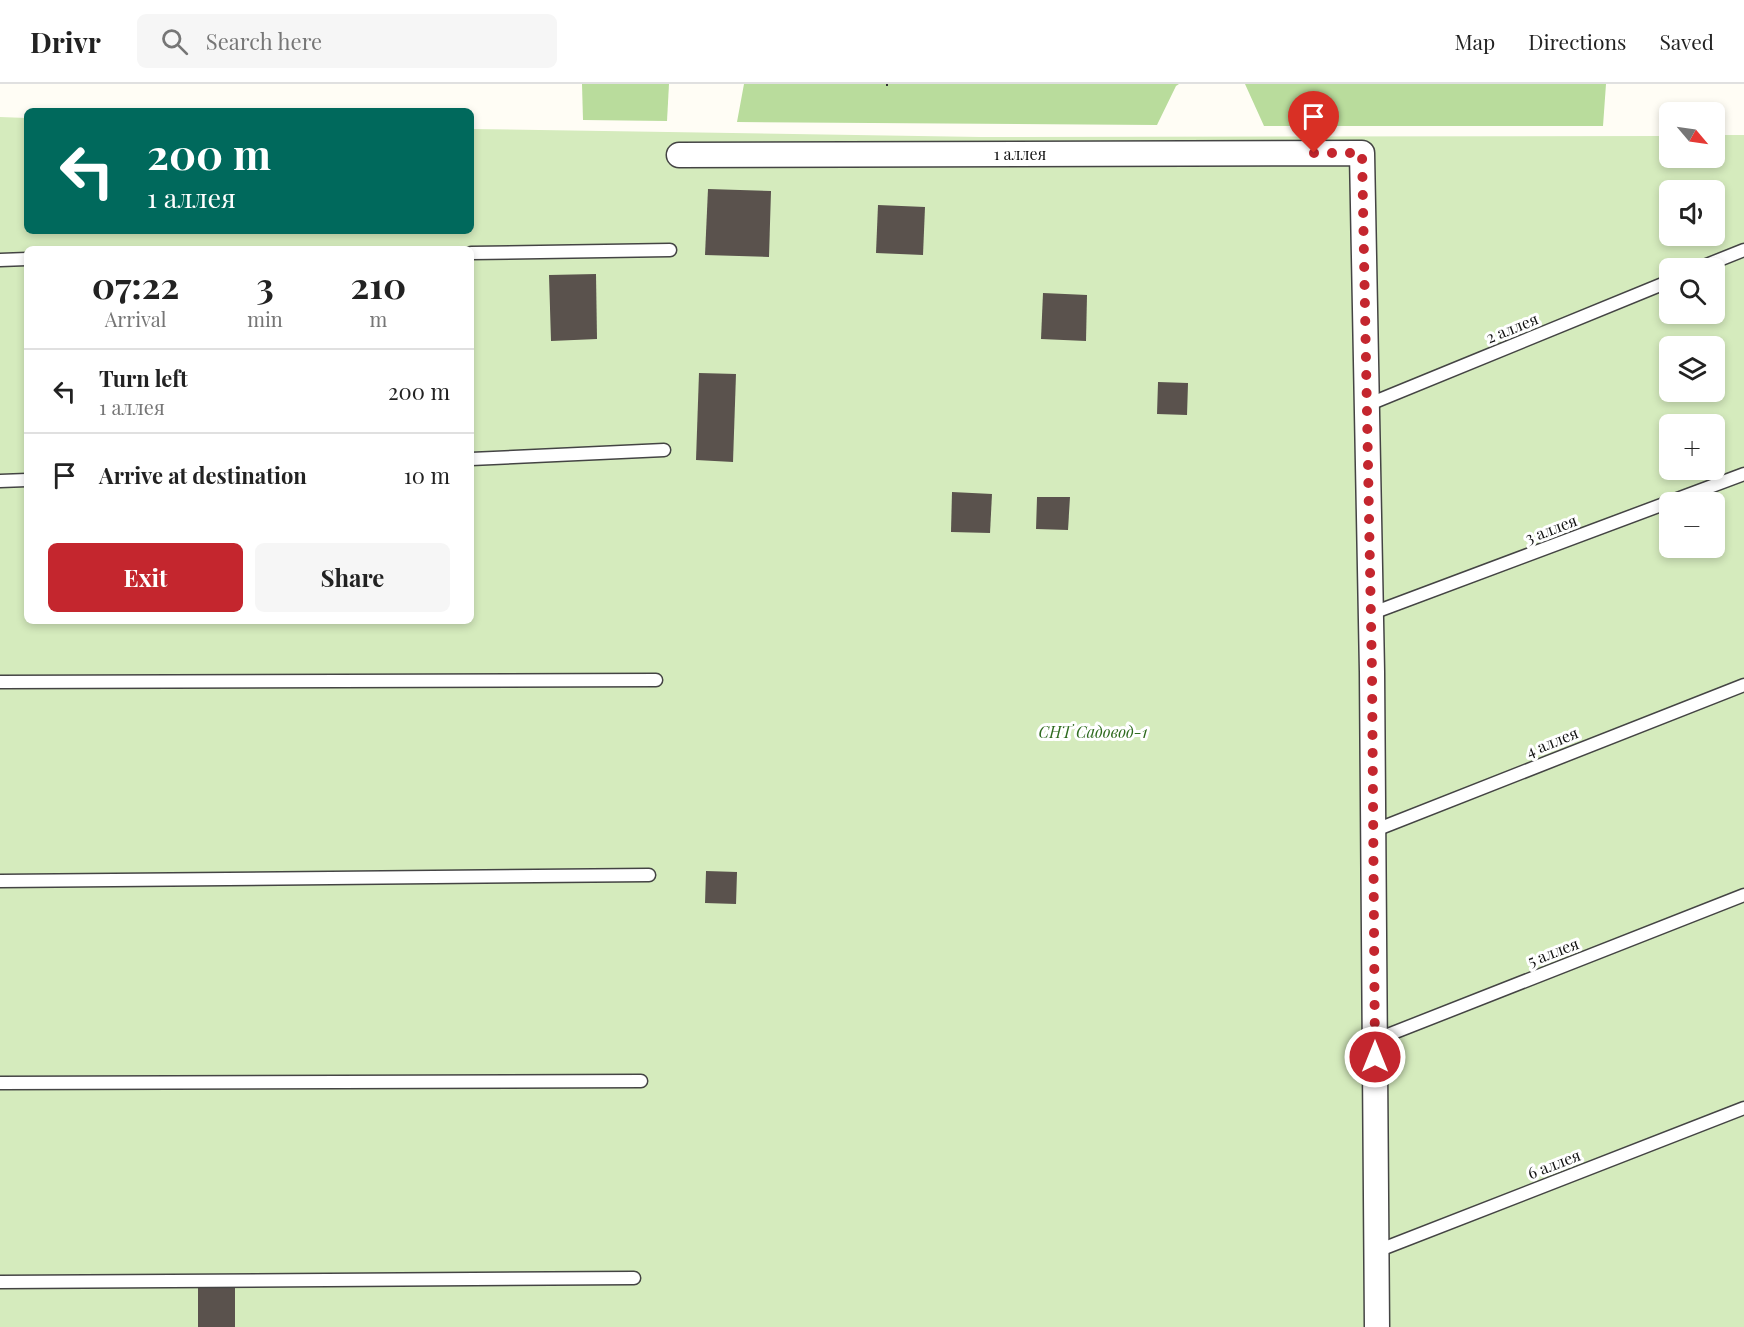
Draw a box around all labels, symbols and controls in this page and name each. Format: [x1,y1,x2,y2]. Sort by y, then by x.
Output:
search box [137,14,557,68]
text: Drivr [30,23,101,60]
icon: search [158,25,191,58]
text: Search here [206,26,322,56]
text: Map [1454,27,1495,55]
text: Directions [1528,27,1626,55]
text: Saved [1659,27,1714,55]
pin [1288,91,1339,153]
icon: arrive [1297,100,1330,133]
north arrow [1659,102,1725,168]
map controls [1659,102,1725,558]
text: 200 m [147,125,271,181]
icon: left [48,132,126,210]
street label: 1 аллея [994,143,1047,164]
text: 1 аллея [147,179,236,215]
button: sound [1659,180,1725,246]
button: search [1659,258,1725,324]
text: 07:22 [92,260,179,308]
text: 3 [256,260,274,308]
text: 210 [350,260,406,308]
text: Arrival [105,305,166,332]
text: min [247,305,283,332]
text: m [369,305,387,332]
street label: 2 аллея [1483,307,1541,347]
button: layers [1659,336,1725,402]
text: Turn left [99,363,188,393]
icon: left [48,375,81,408]
text: 200 m [388,376,450,406]
text: 1 аллея [99,393,165,420]
button: + [1659,414,1725,480]
icon: arrive [48,459,81,492]
text: Arrive at destination [99,460,307,490]
text: 10 m [404,460,450,490]
button: − [1659,492,1725,558]
street label: 3 аллея [1522,509,1580,548]
button: Exit [48,543,243,612]
button: Share [255,543,450,612]
park label: СНТ Садовод-1 [1039,721,1148,742]
street label: 4 аллея [1523,721,1581,761]
street label: 5 аллея [1524,932,1582,971]
position arrow [1343,1025,1407,1089]
street label: 6 аллея [1524,1144,1584,1183]

